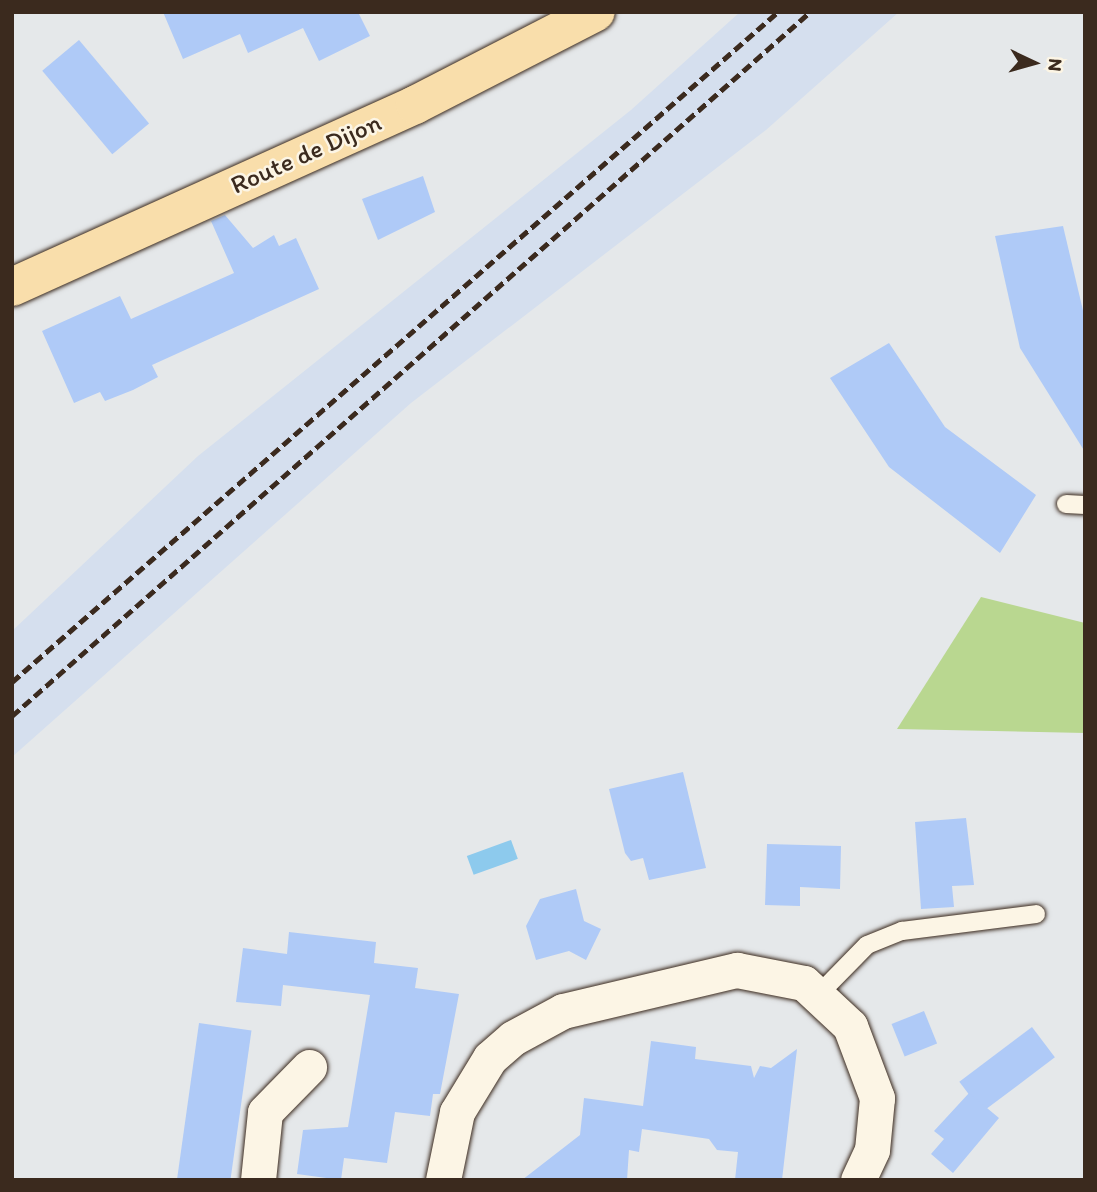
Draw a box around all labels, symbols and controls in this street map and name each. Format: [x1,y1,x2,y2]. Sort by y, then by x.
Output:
north arrow [999,28,1069,98]
text: N [1043,57,1067,72]
street label: Route de Dijon [226,107,386,201]

